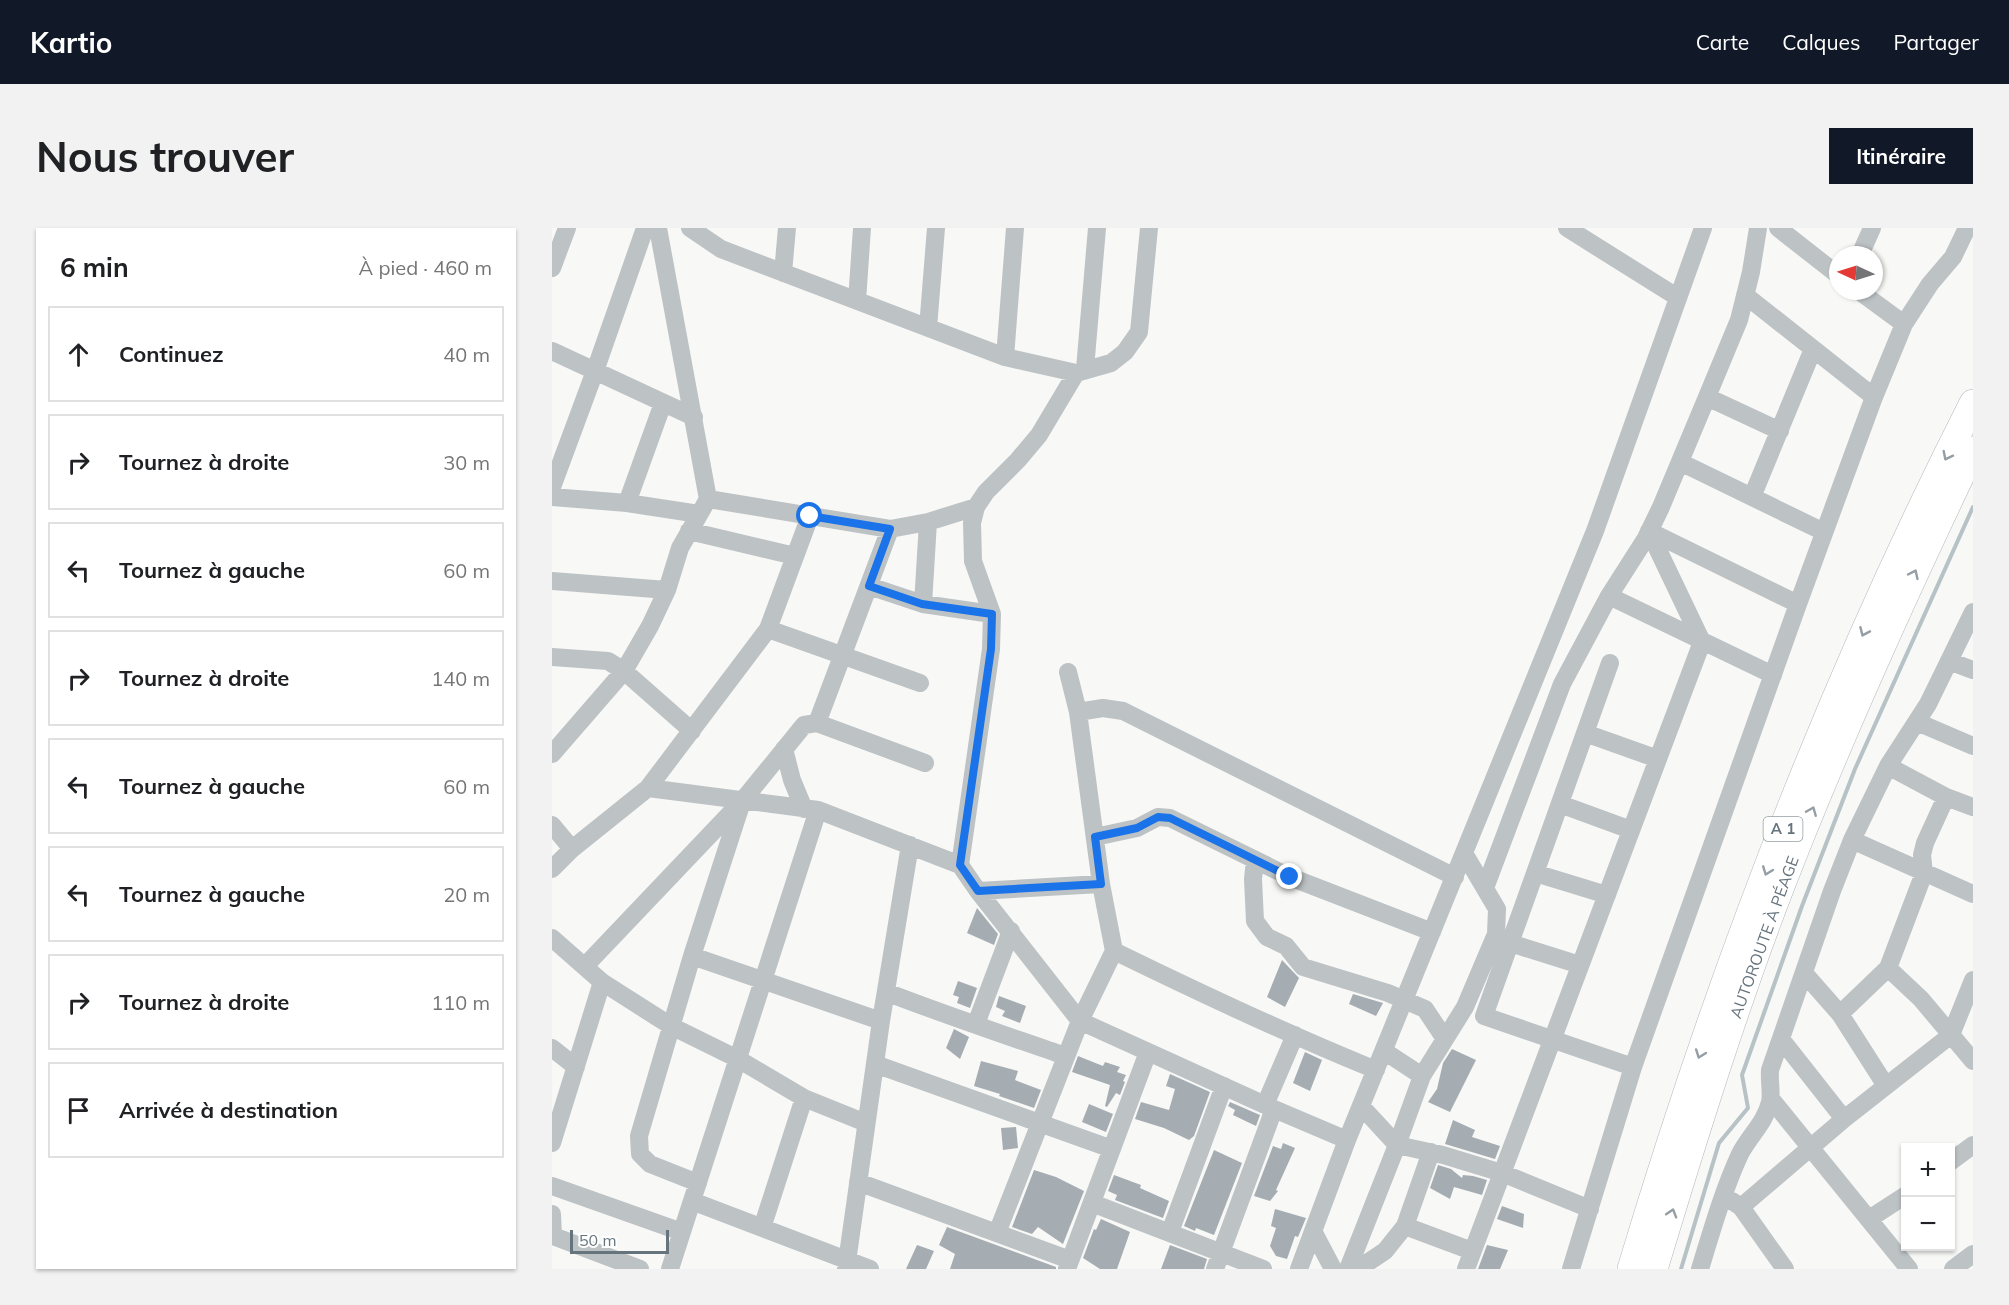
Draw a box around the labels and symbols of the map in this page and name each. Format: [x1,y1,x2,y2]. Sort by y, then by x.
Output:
north arrow [1829,246,1883,300]
one-way arrow [1942,449,1954,460]
route start [796,502,822,528]
one-way arrow [1906,569,1918,580]
one-way arrow [1860,626,1872,637]
one-way arrow [1805,806,1817,817]
road number: A 1 [1764,817,1802,841]
street label: AUTOROUTE À PÉAGE [1725,853,1803,1021]
route end [1276,863,1302,889]
one-way arrow [1762,865,1774,876]
one-way arrow [1695,1048,1708,1059]
one-way arrow [1664,1208,1677,1219]
scale bar [570,1227,669,1254]

